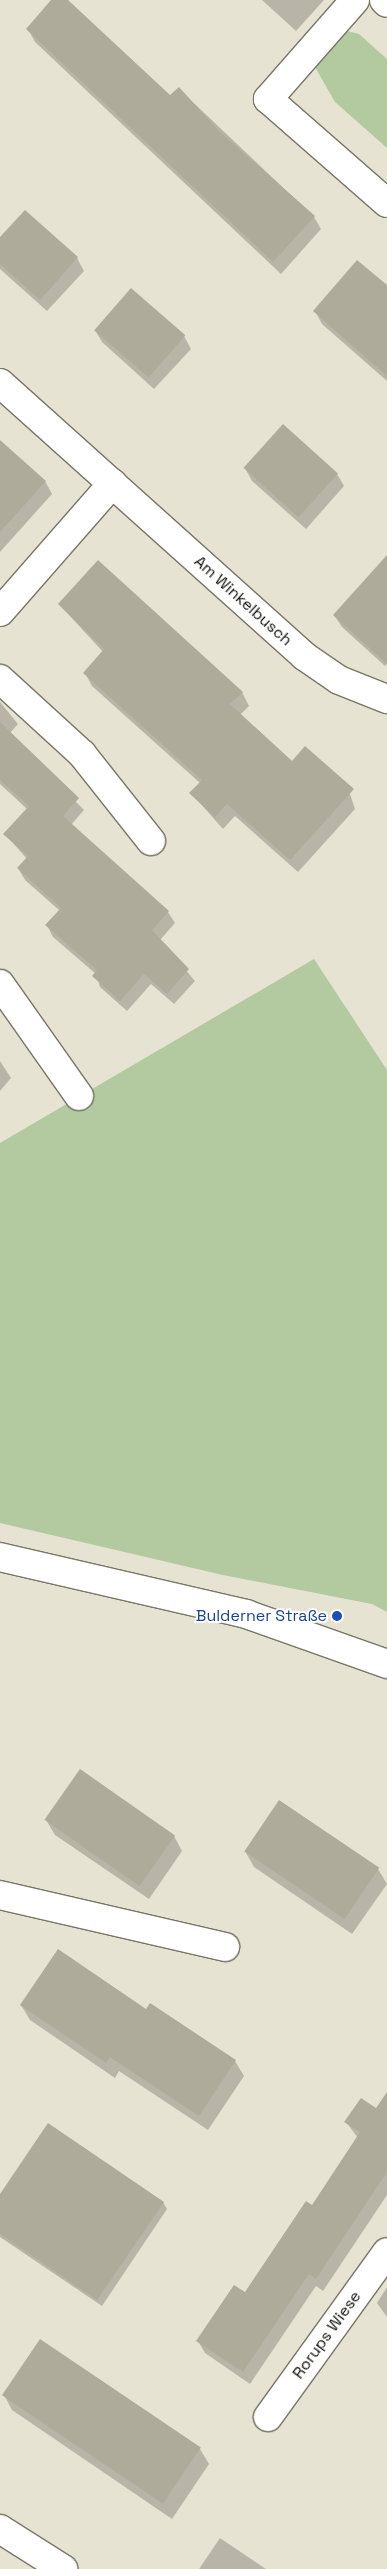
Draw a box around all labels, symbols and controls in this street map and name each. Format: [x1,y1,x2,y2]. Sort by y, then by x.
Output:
street label: Am Winkelbusch [190,552,296,650]
place label: Bulderner Straße [196,1606,327,1626]
marker: Bulderner Straße [331,1610,343,1622]
street label: Rorups Wiese [289,2287,365,2383]

